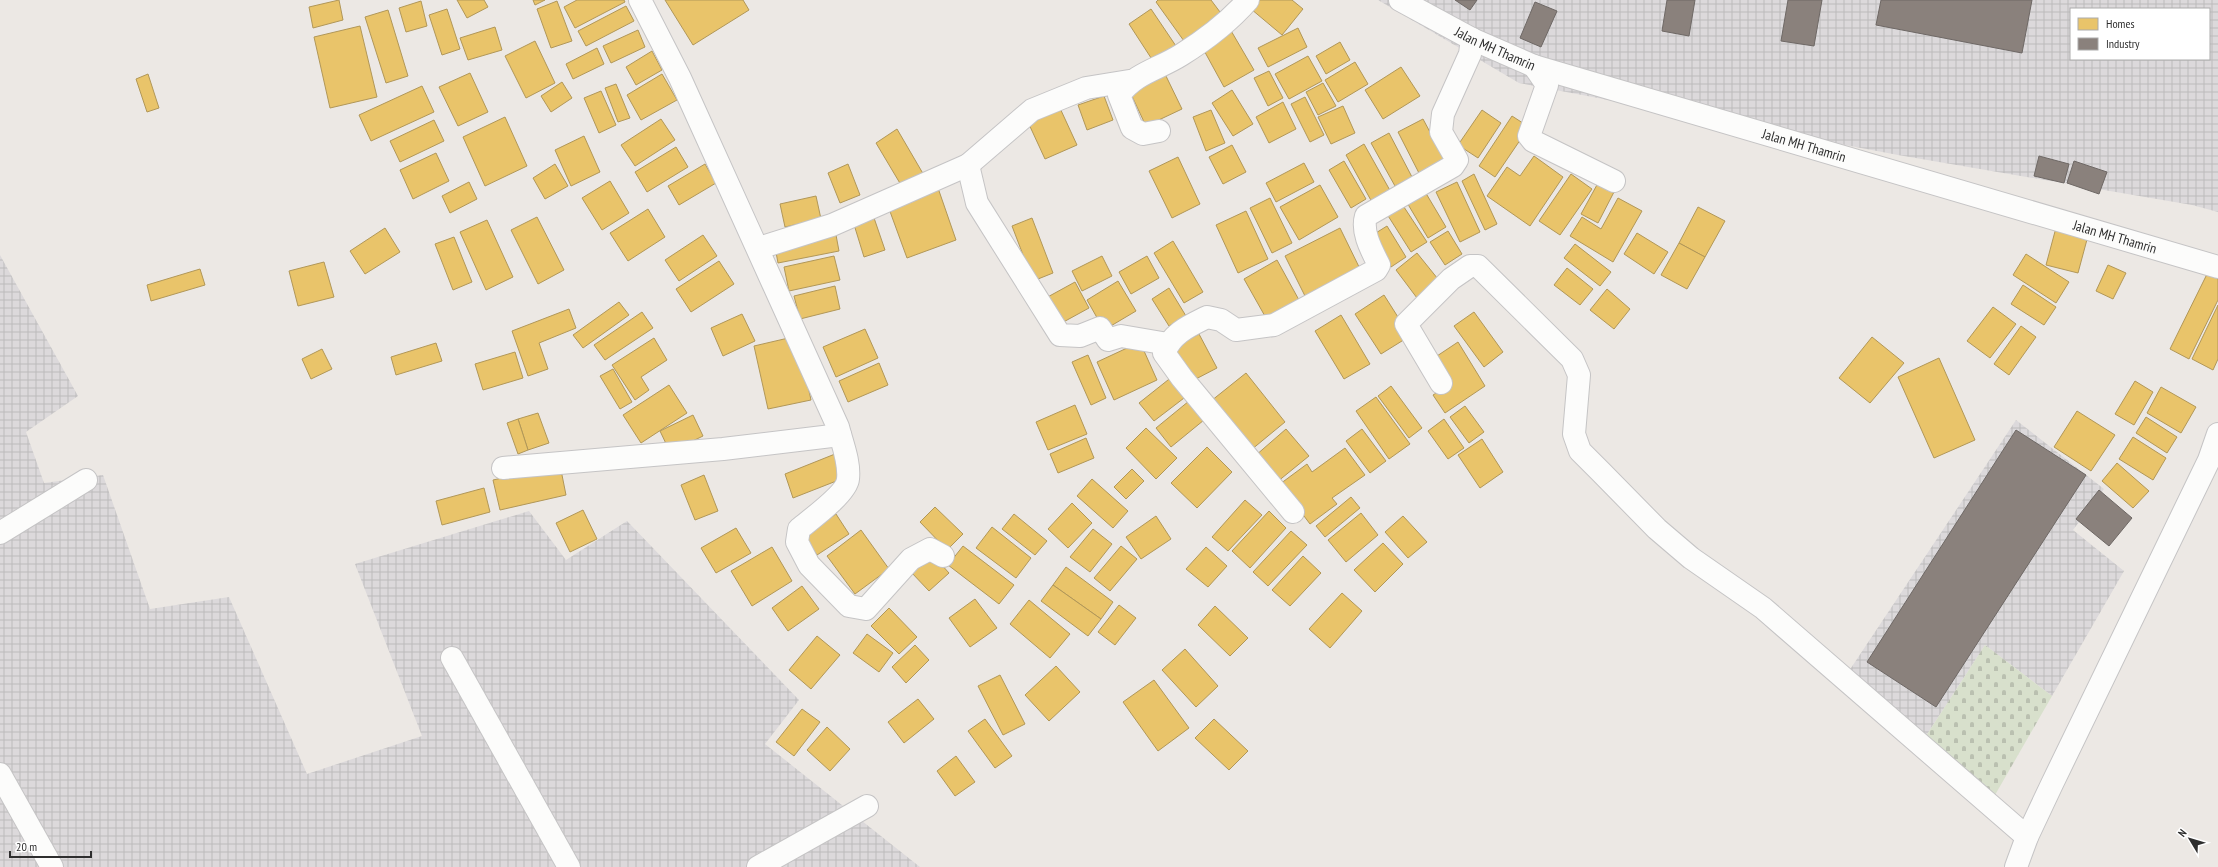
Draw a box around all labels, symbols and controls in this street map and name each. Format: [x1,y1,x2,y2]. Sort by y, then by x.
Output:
legend [2070,8,2210,60]
text: Homes [2106,16,2134,31]
street label: Jalan MH Thamrin [1451,22,1538,74]
text: Industry [2106,36,2140,51]
street label: Jalan MH Thamrin [1759,124,1848,166]
street label: Jalan MH Thamrin [2070,216,2159,258]
north arrow [2170,819,2210,859]
text: N [2175,826,2189,839]
scale bar [10,833,91,859]
text: 20 m [16,839,37,854]

